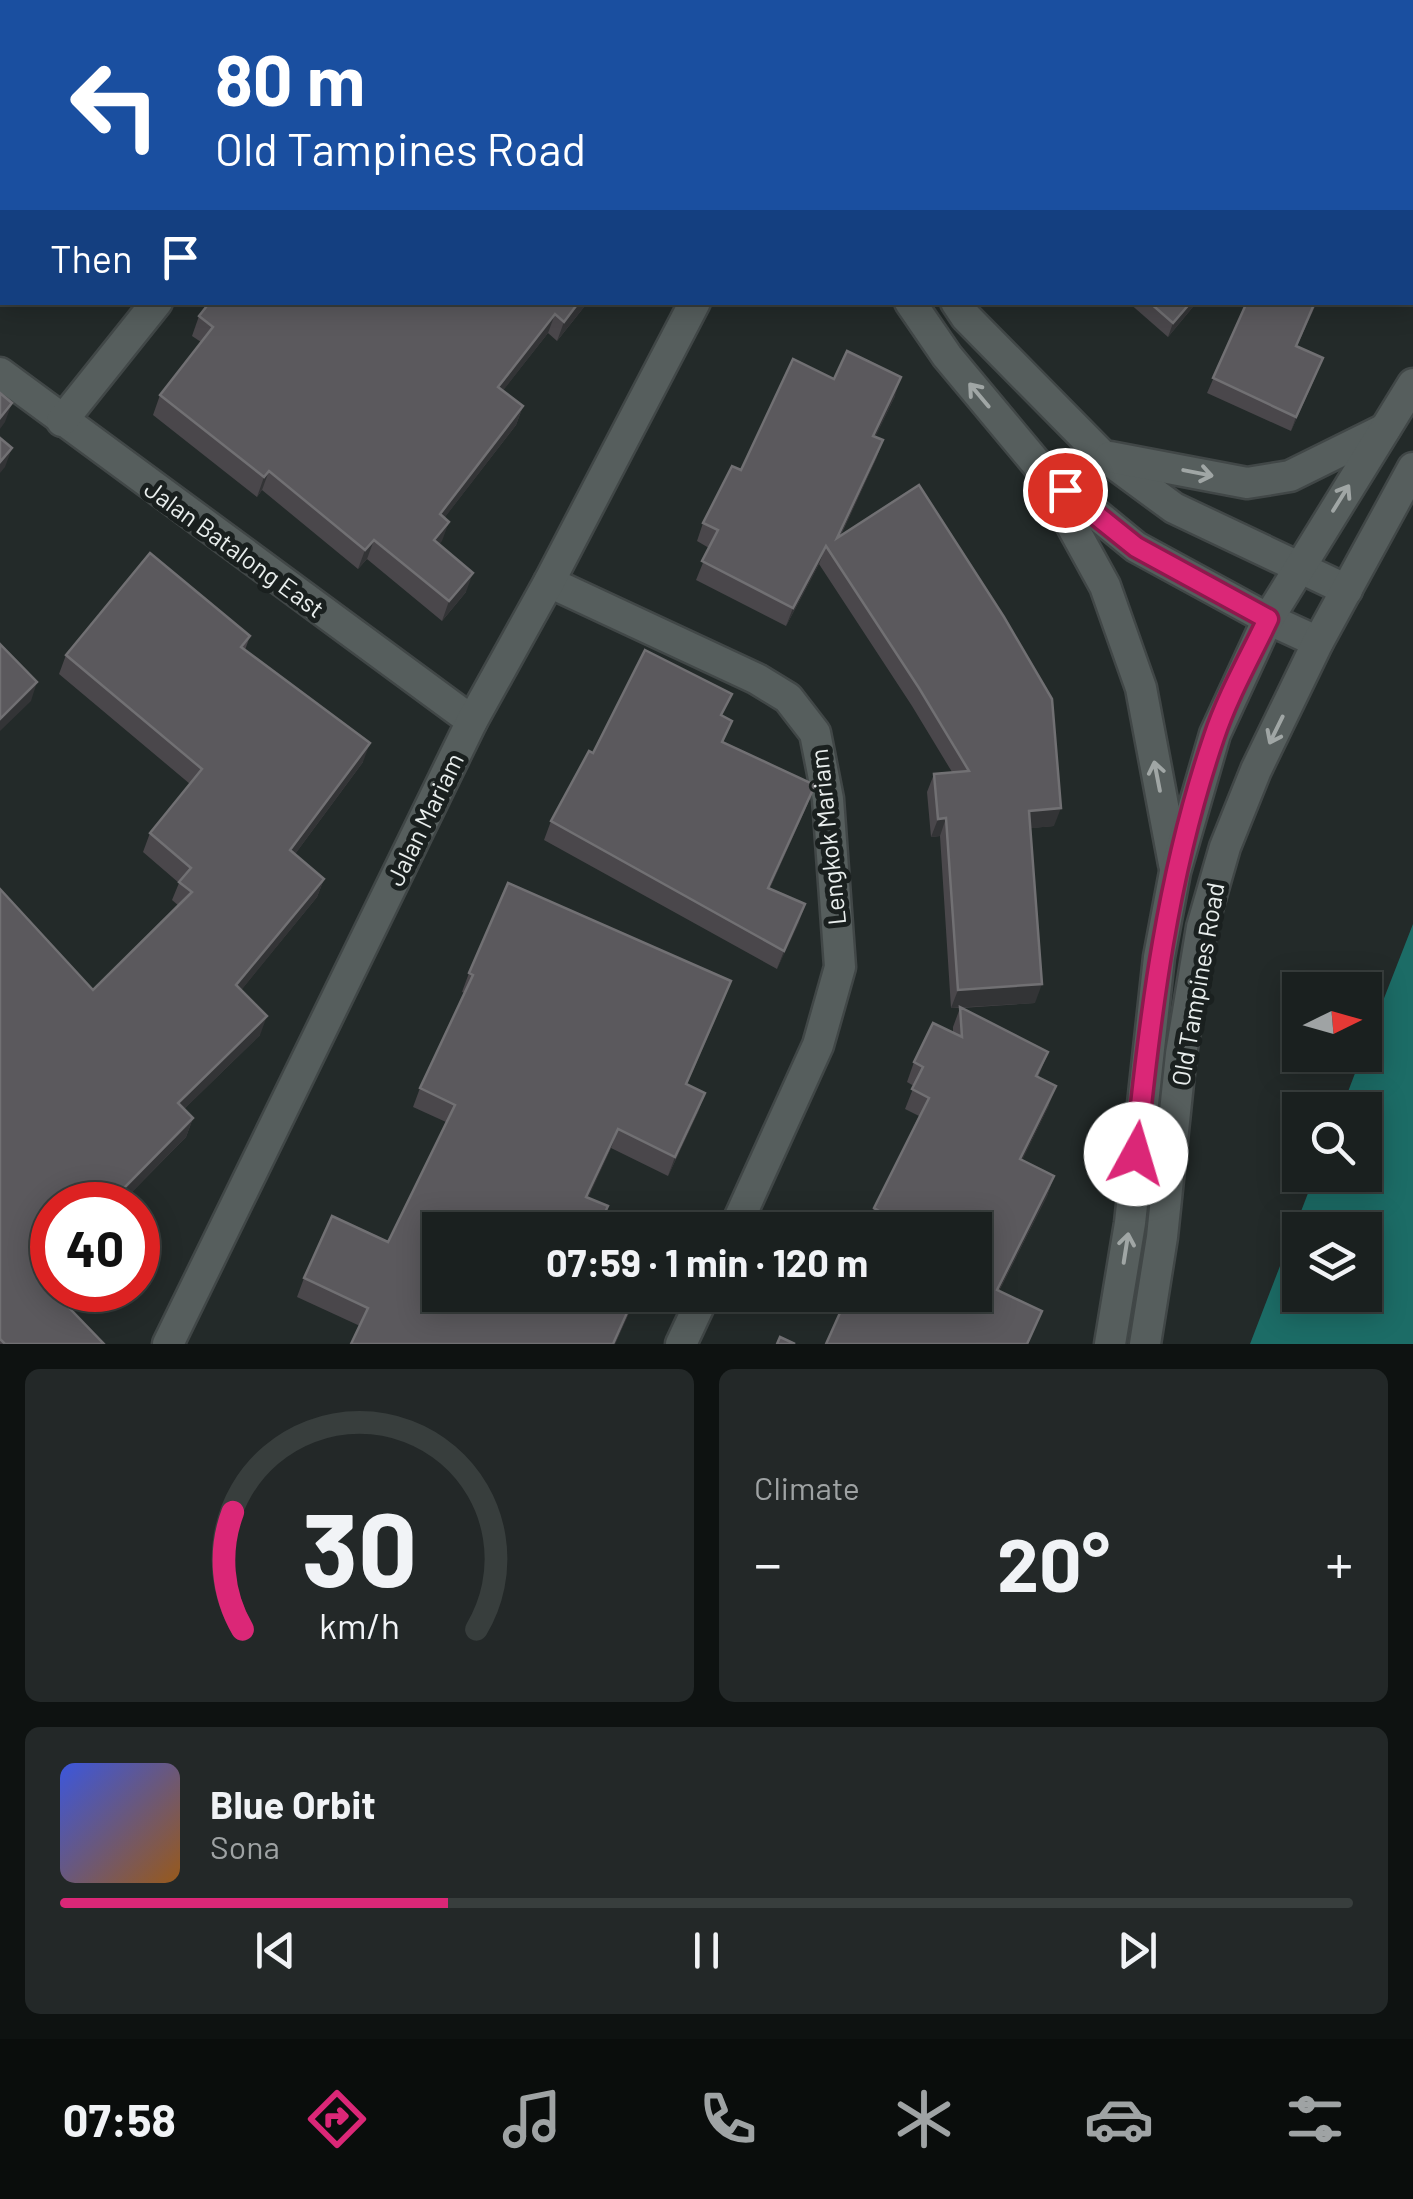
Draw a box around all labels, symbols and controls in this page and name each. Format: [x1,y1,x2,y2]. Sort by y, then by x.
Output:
text: 80 m [215,36,365,120]
icon: left [50,40,180,170]
text: Old Tampines Road [215,121,586,175]
icon: arrive [153,230,208,285]
text: Then [50,235,133,281]
one-way arrow [969,383,991,409]
pin [1023,448,1108,533]
icon: arrive [1038,463,1093,518]
one-way arrow [1181,465,1213,484]
street label: Jalan Batalong East [139,473,331,623]
one-way arrow [1331,484,1352,513]
one-way arrow [1265,714,1284,744]
street label: Lengkok Mariam [803,747,851,927]
street label: Jalan Mariam [379,748,469,890]
one-way arrow [1147,761,1166,793]
street label: Old Tampines Road [1164,880,1230,1088]
north arrow [1282,972,1382,1072]
map controls [1282,972,1382,1312]
button: search [1282,1092,1382,1192]
position arrow [1084,1102,1188,1206]
speed limit sign: 40 [30,1182,160,1312]
button: layers [1282,1212,1382,1312]
one-way arrow [1117,1232,1135,1264]
text: 07:59 · 1 min · 120 m [546,1239,868,1285]
text: Climate [754,1468,860,1506]
text: 30 [302,1483,417,1608]
text: 20° [997,1517,1110,1607]
text: − [754,1529,782,1595]
text: + [1325,1529,1353,1595]
text: km/h [319,1603,400,1646]
text: Blue Orbit [210,1781,376,1827]
text: Sona [210,1827,280,1865]
icon: previous [248,1923,303,1978]
icon: pause [679,1923,734,1978]
icon: next [1110,1923,1165,1978]
icon: directions [302,2084,372,2154]
icon: music [497,2084,567,2154]
icon: phone [693,2084,763,2154]
icon: climate [889,2084,959,2154]
icon: car [1084,2084,1154,2154]
icon: filters [1280,2084,1350,2154]
text: 07:58 [63,2092,176,2146]

